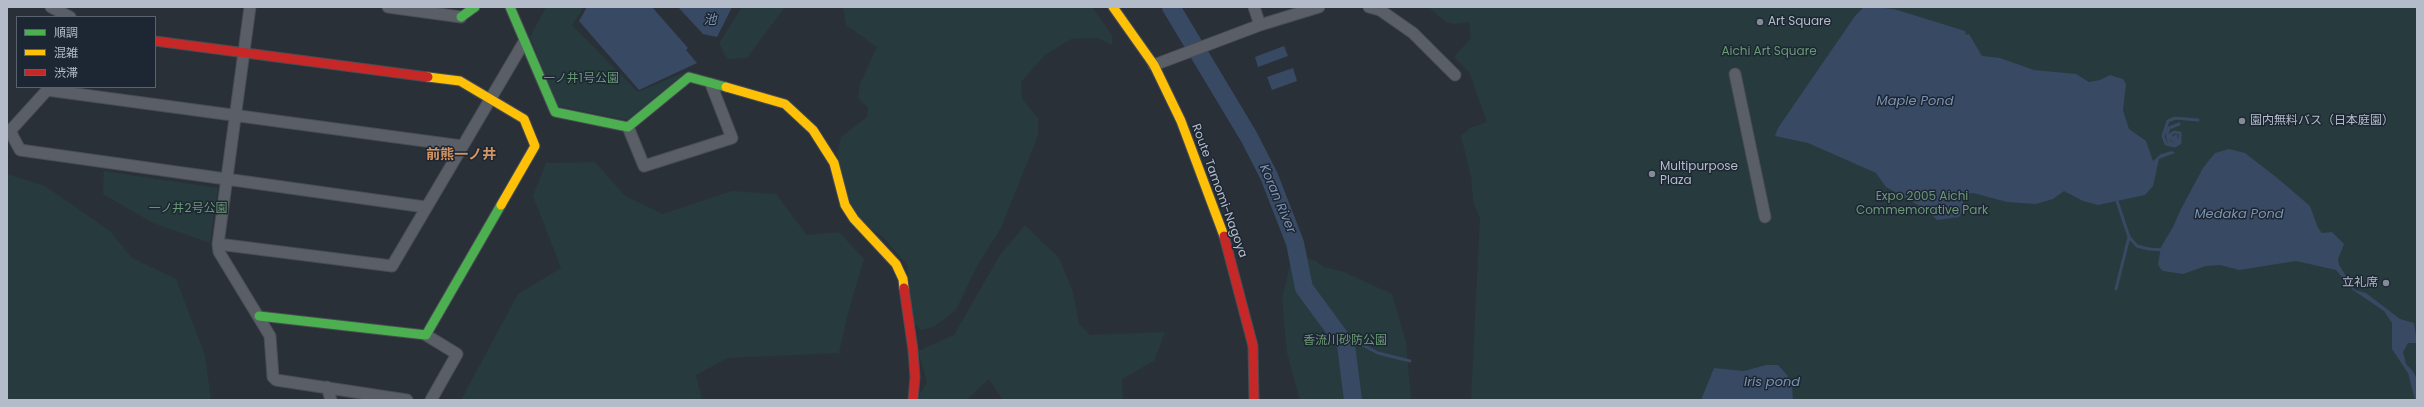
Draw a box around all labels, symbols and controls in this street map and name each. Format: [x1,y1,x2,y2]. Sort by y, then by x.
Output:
water label: 池 [704,13,716,29]
place label: Art Square [1768,15,1831,29]
legend [16,16,156,88]
marker: Art Square [1755,17,1765,27]
text: 順調 [54,24,78,41]
text: 混雑 [54,44,78,61]
park label: Aichi Art Square [1721,45,1817,59]
text: 渋滞 [54,64,78,81]
park label: 一ノ井1号公園 [543,72,619,86]
water label: Maple Pond [1877,94,1953,110]
place label: 園内無料バス（日本庭園） [2250,114,2394,128]
marker: 園内無料バス（日本庭園） [2237,116,2247,126]
street label: Route Tamomi-Nagoya [1188,122,1250,260]
district label: 前熊一ノ井 [426,147,496,163]
place label: Multipurpose Plaza [1660,160,1738,188]
water label: Koran River [1256,162,1298,236]
marker: Multipurpose Plaza [1647,169,1657,179]
park label: Expo 2005 Aichi Commemorative Park [1856,190,1988,218]
park label: 一ノ井2号公園 [149,202,227,216]
water label: Medaka Pond [2194,207,2284,223]
place label: 立礼席 [2342,276,2378,290]
marker: 立礼席 [2381,278,2391,288]
park label: 香流川砂防公園 [1303,334,1387,348]
water label: Iris pond [1744,375,1800,391]

